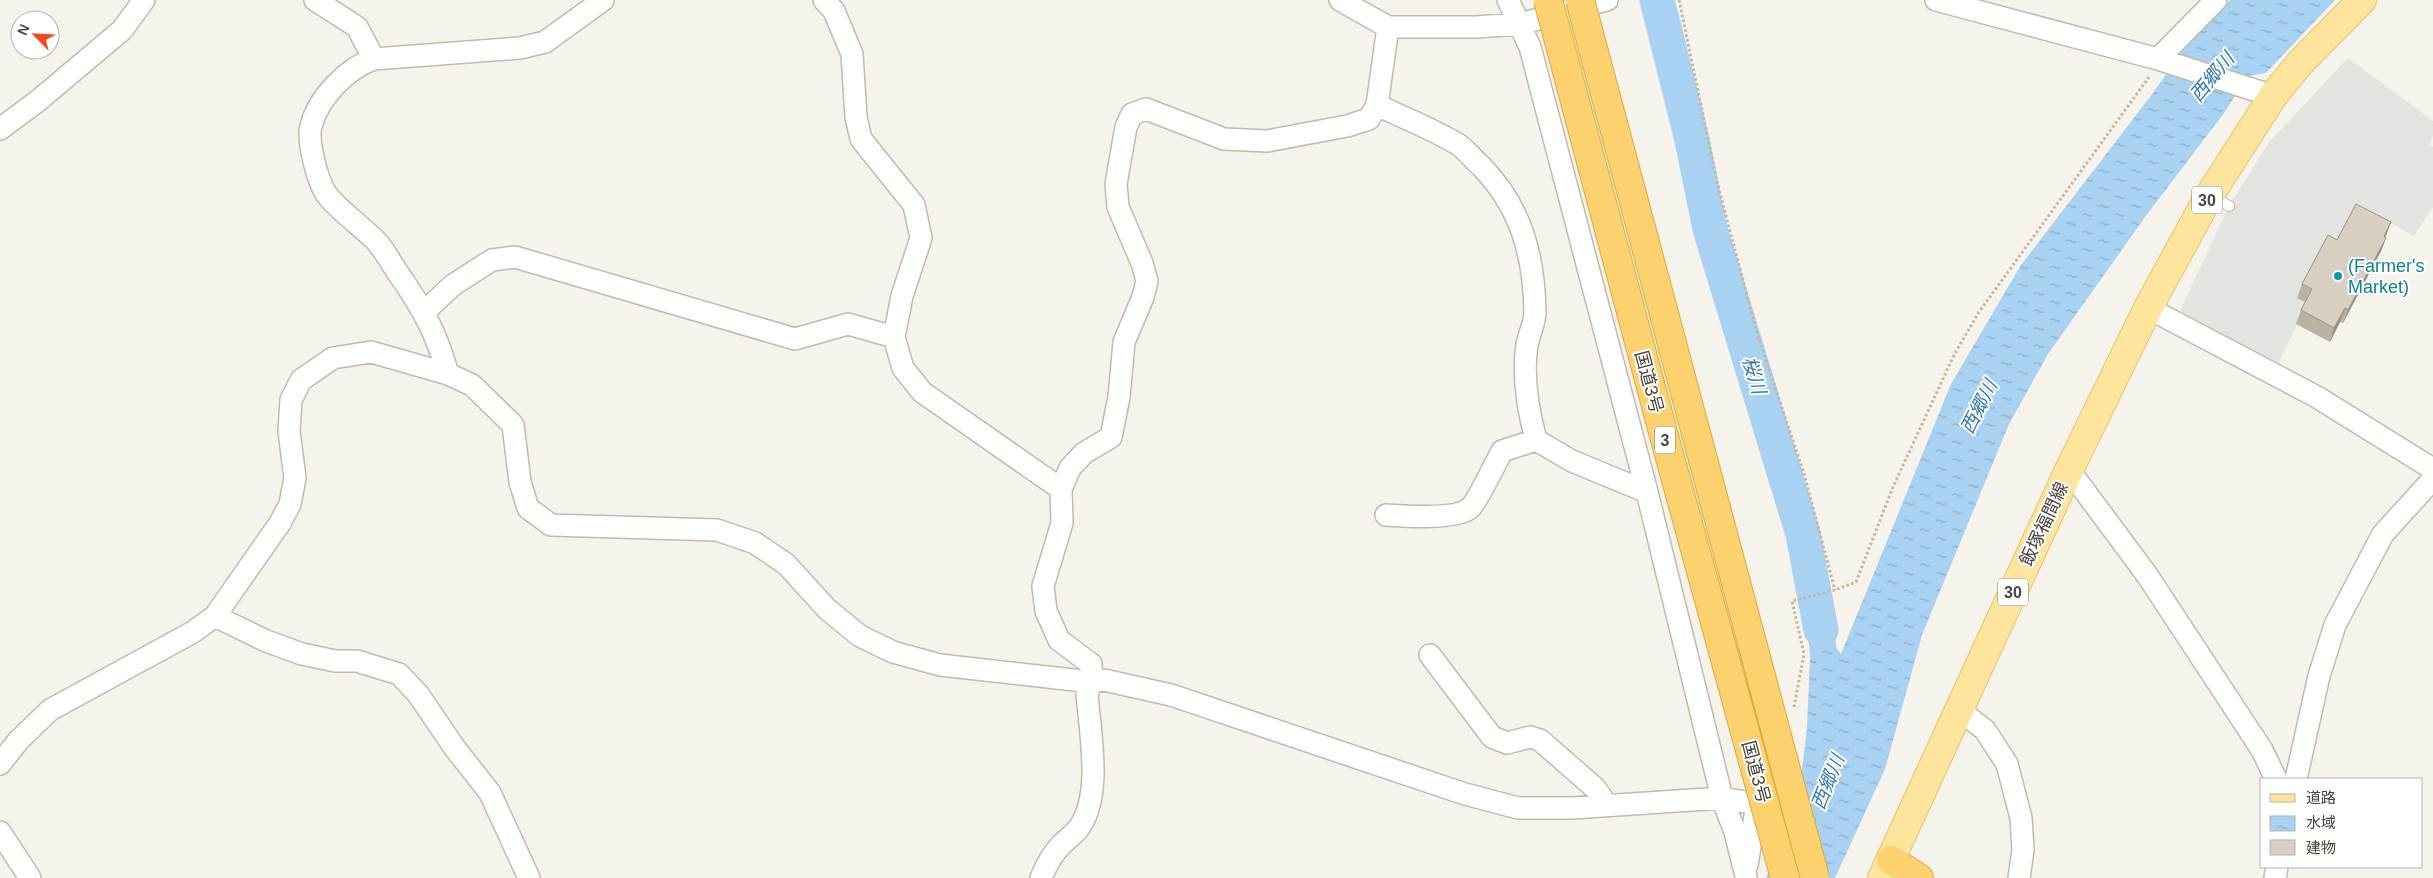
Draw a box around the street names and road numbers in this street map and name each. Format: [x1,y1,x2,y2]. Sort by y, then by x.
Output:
road number: 30 [2192,186,2222,214]
street label: 国道3号 [1631,348,1667,416]
road number: 3 [1655,426,1675,454]
street label: 飯塚福間線 [2016,479,2072,569]
road number: 30 [1998,578,2028,606]
street label: 国道3号 [1738,738,1774,806]

